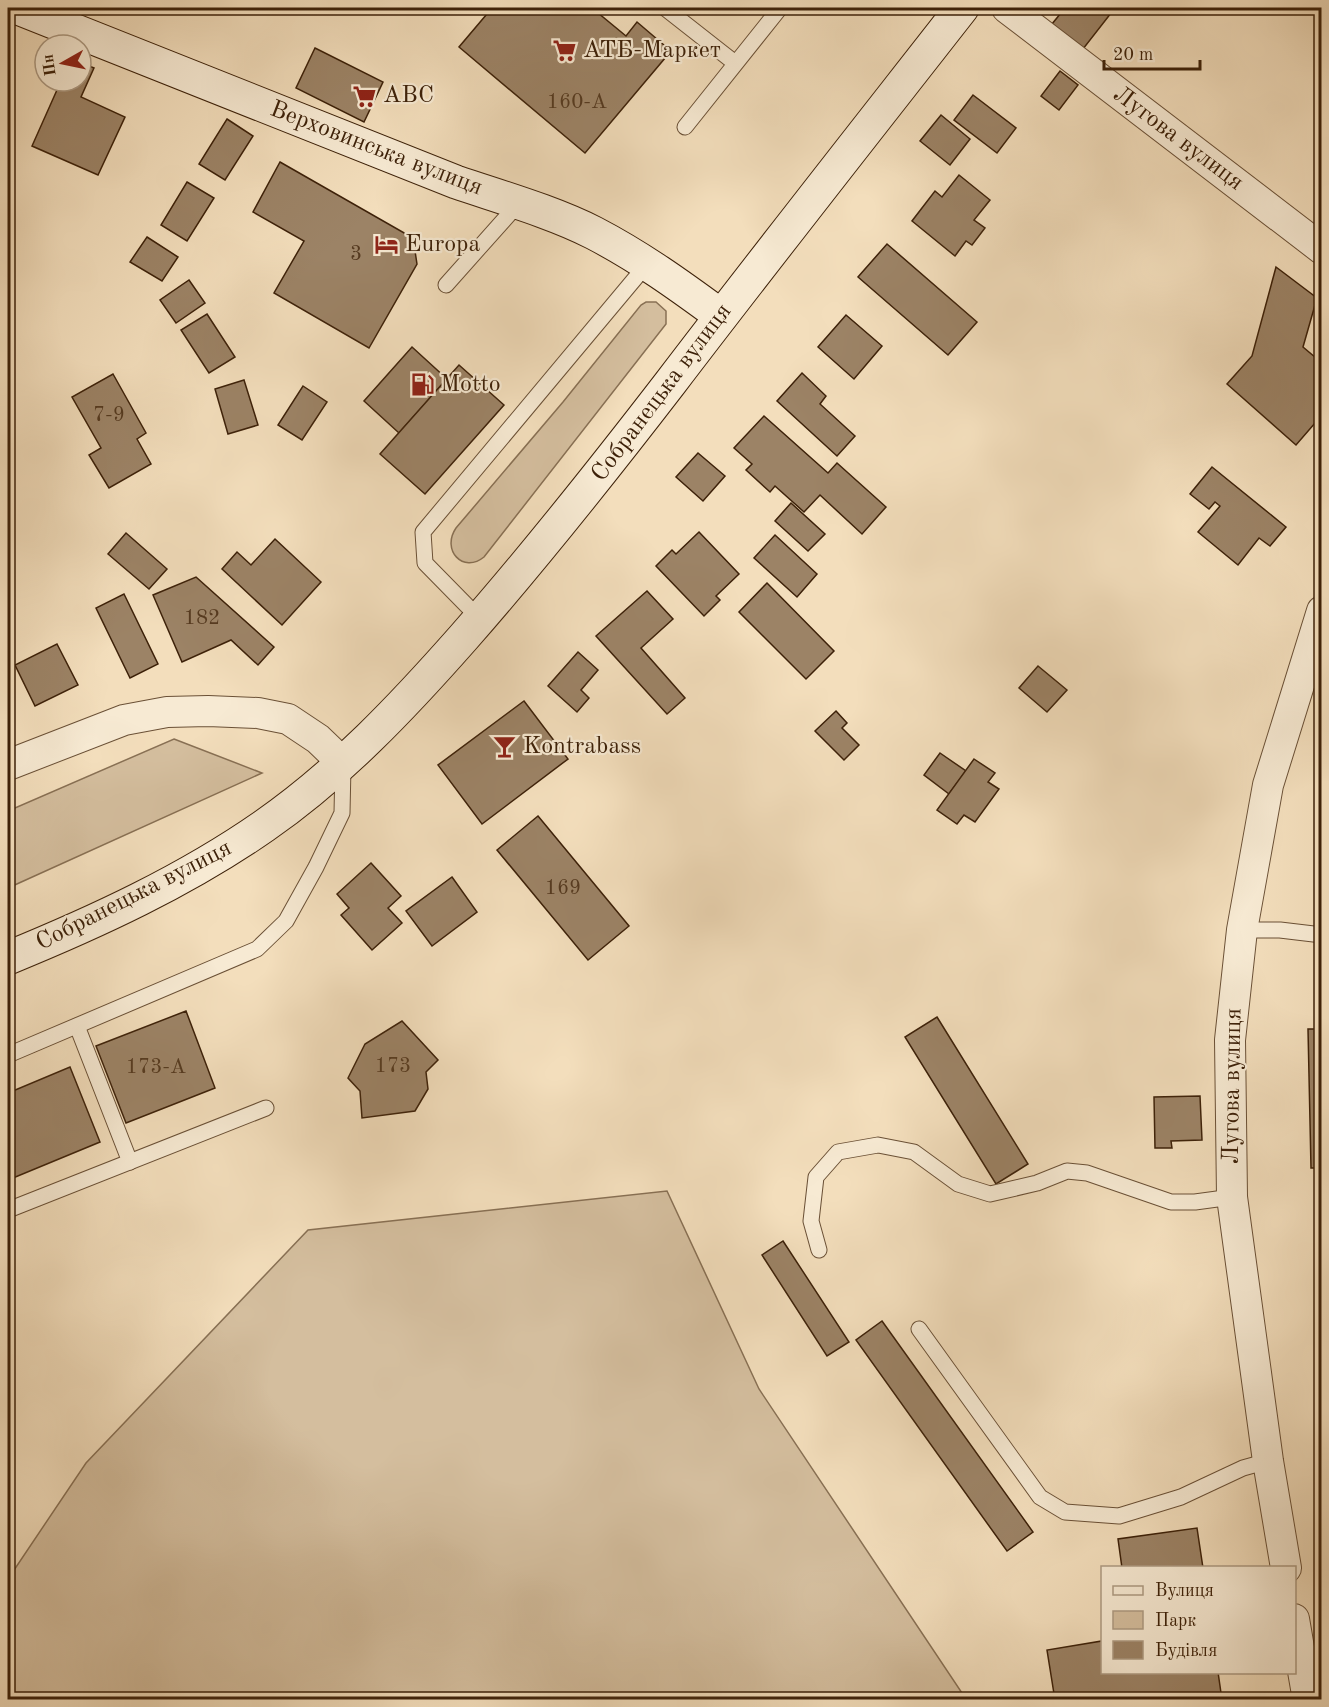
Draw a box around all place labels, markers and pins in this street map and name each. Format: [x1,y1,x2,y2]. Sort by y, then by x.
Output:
supermarket icon: АТБ-Маркет [552,38,578,64]
place label: АТБ-Маркет [583,39,721,63]
supermarket icon: ABC [352,83,378,109]
place label: ABC [383,84,434,108]
hotel icon: Europa [374,232,400,258]
place label: Europa [405,233,481,257]
fuel station icon: Motto [409,372,435,398]
place label: Motto [440,373,501,397]
bar icon: Kontrabass [492,734,518,760]
place label: Kontrabass [523,735,641,759]

